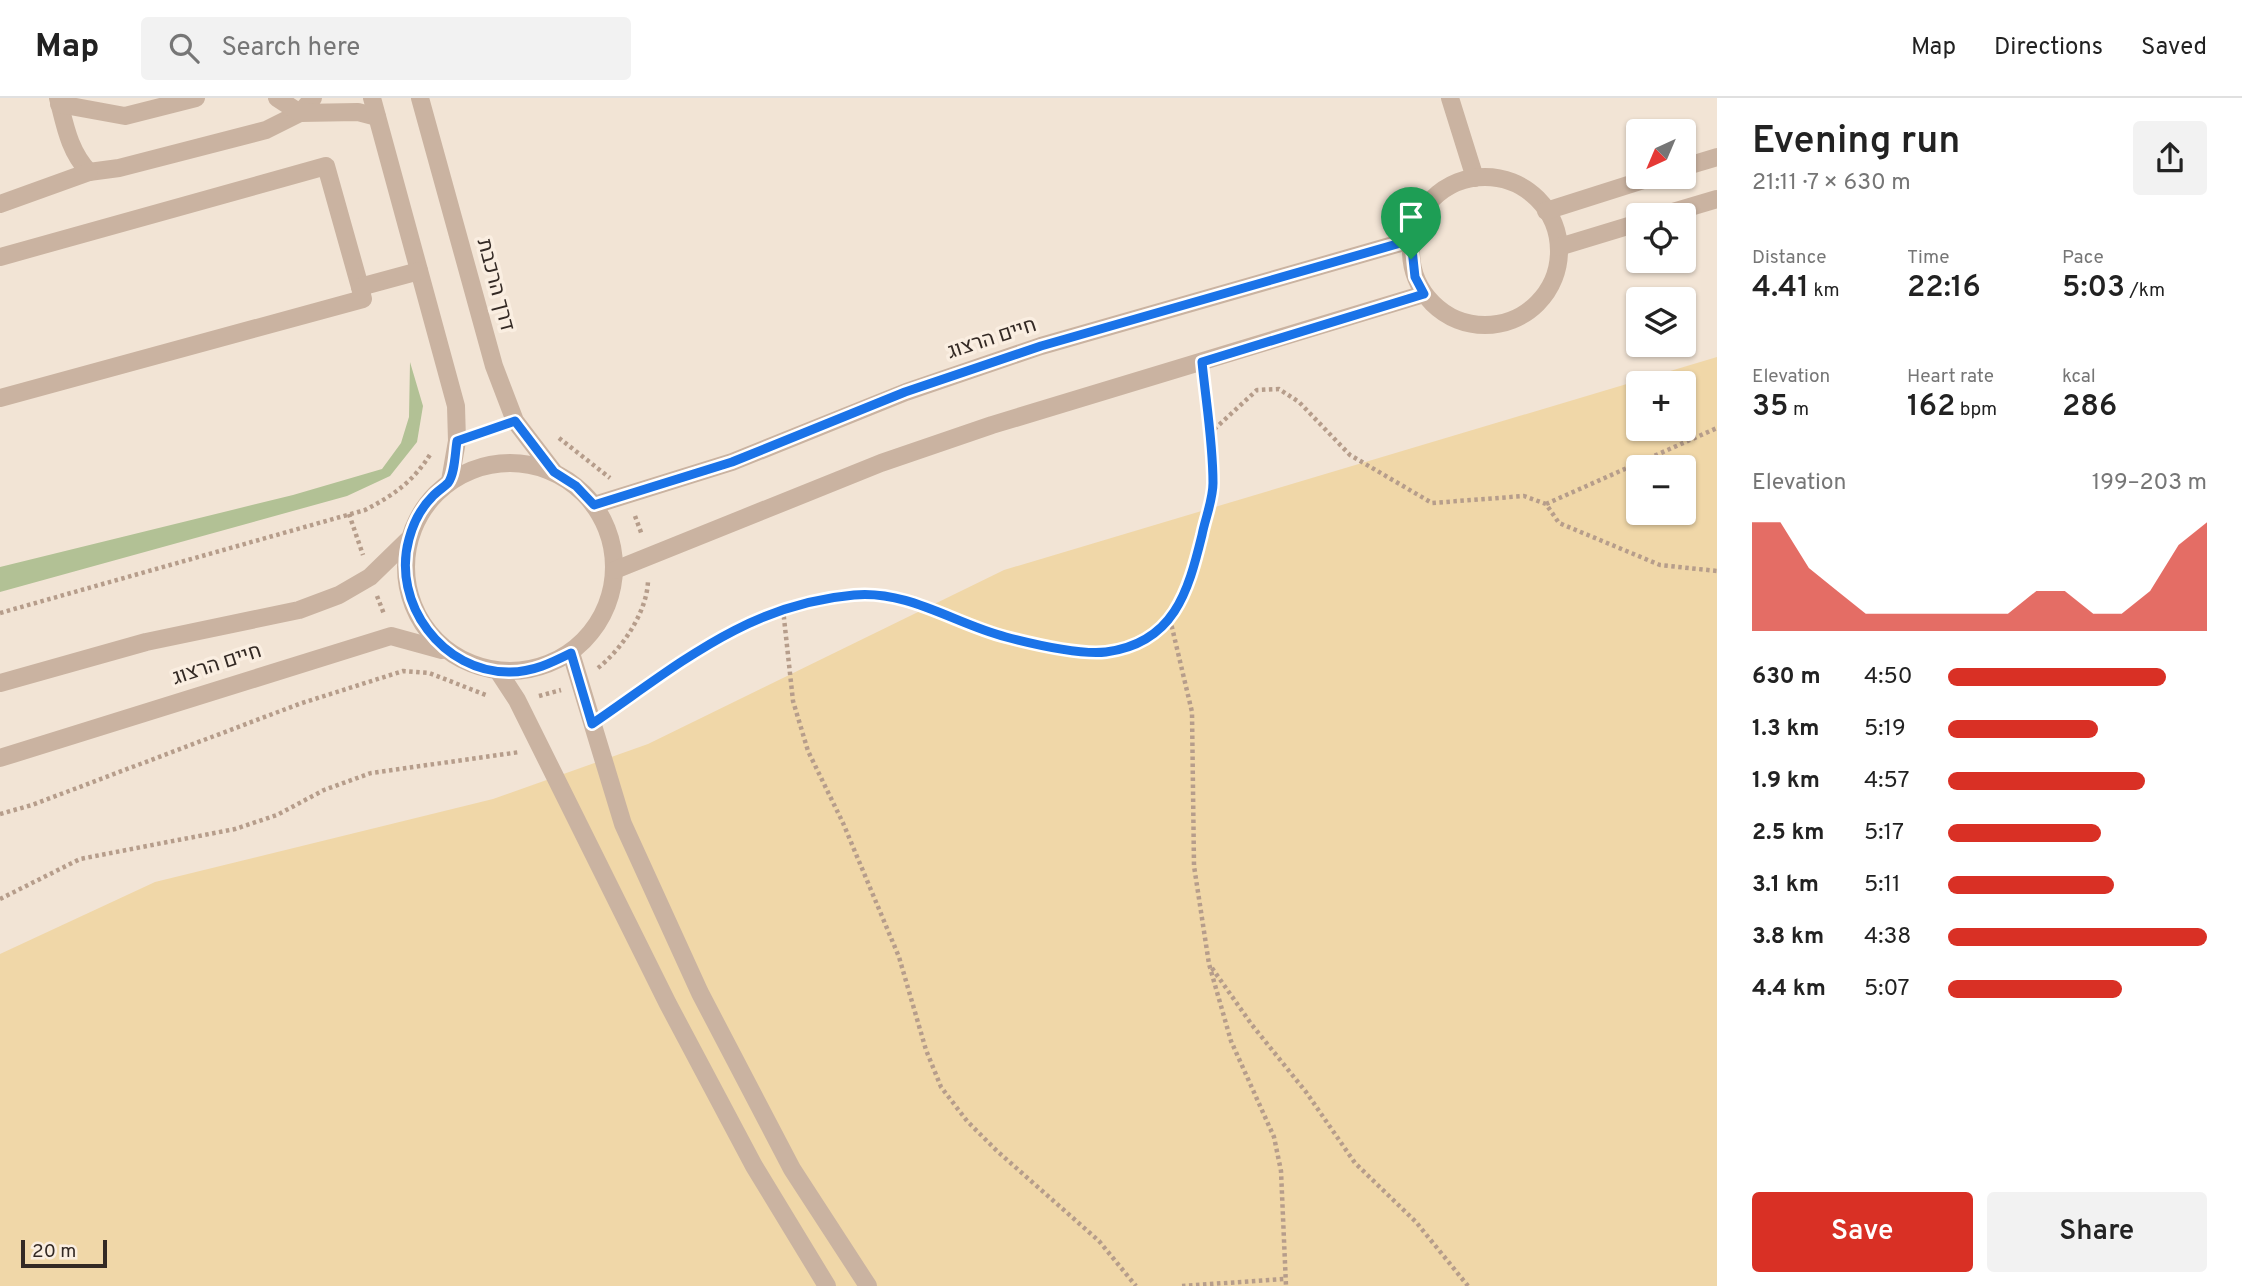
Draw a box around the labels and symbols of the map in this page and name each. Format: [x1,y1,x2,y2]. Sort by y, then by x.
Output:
north arrow [1626,119,1696,189]
pin [1381,187,1441,259]
street label: דרך הרכבת [470,236,520,334]
street label: חיים הרצוג [944,312,1040,366]
street label: חיים הרצוג [169,638,265,692]
scale bar [21,1237,107,1269]

